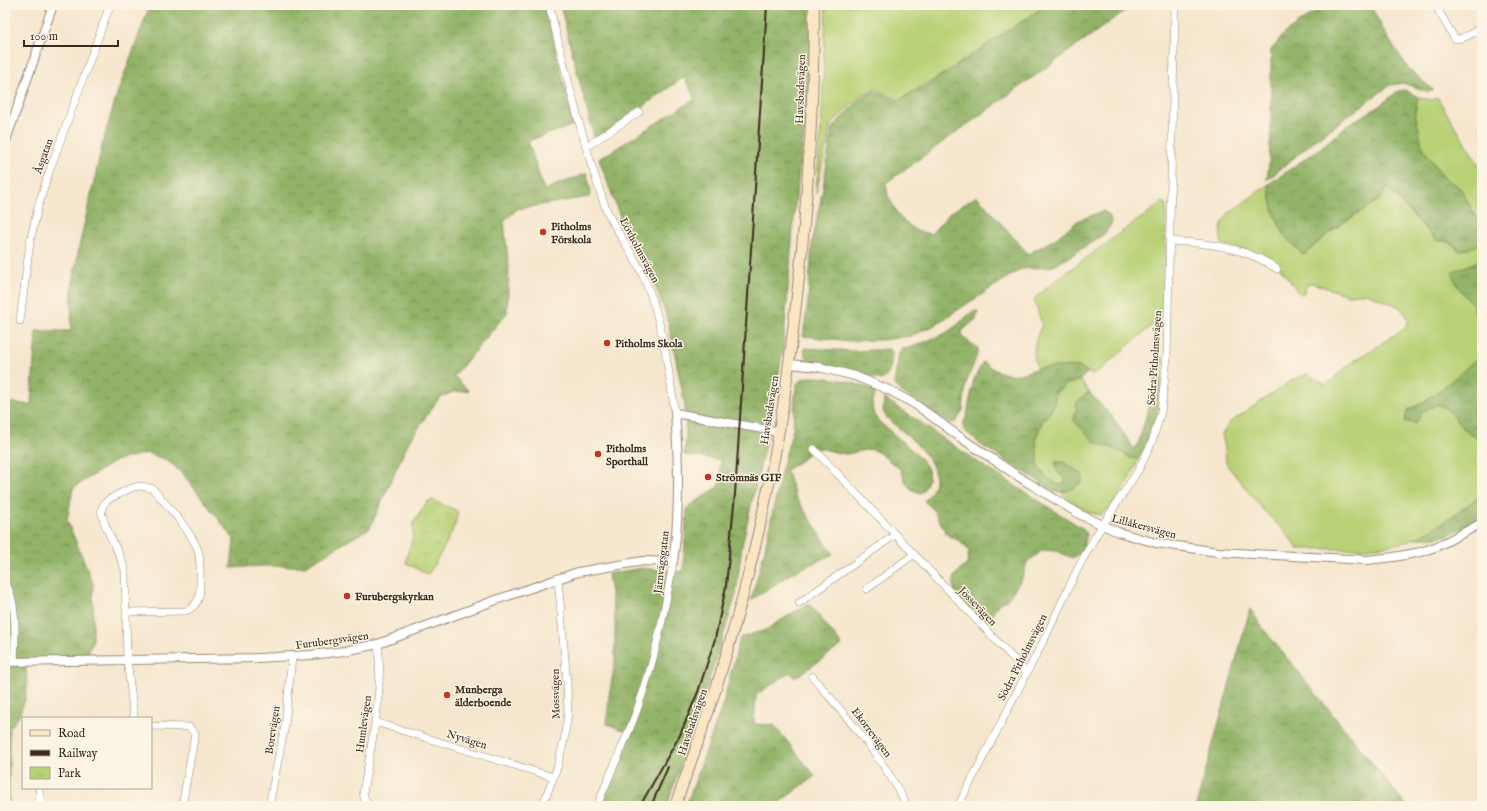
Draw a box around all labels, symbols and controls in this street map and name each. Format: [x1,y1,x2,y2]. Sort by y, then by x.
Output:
scale bar [24,22,118,48]
text: 100 m [30,29,58,44]
street label: Havsbadsvägen [793,54,809,124]
street label: Åsgatan [31,137,57,177]
street label: Lövholmsvägen [616,215,662,286]
place label: Pitholms Förskola [551,220,591,247]
marker: Pitholms Förskola [538,227,548,237]
street label: Södra Pitholmsvägen [1145,310,1165,406]
place label: Pitholms Skola [615,337,683,351]
marker: Pitholms Skola [602,338,612,348]
street label: Havsbadsvägen [758,375,782,446]
place label: Pitholms Sporthall [606,442,649,469]
marker: Pitholms Sporthall [593,449,603,459]
place label: Strömnäs GIF [716,471,781,485]
marker: Strömnäs GIF [703,472,713,482]
street label: Lillåkersvägen [1110,512,1178,542]
street label: Järnvägsgatan [651,530,673,596]
street label: Jössevägen [954,583,1000,629]
place label: Furubergskyrkan [355,590,434,604]
marker: Furubergskyrkan [342,591,352,601]
street label: Södra Pitholmsvägen [995,612,1051,703]
street label: Furubergsvägen [295,629,370,653]
street label: Mossvägen [549,669,563,719]
place label: Munberga älderboende [455,683,511,710]
street label: Havsbadsvägen [675,687,711,758]
marker: Munberga älderboende [442,690,452,700]
street label: Humlevägen [353,694,375,754]
street label: Borevägen [262,705,284,755]
street label: Ekorrevägen [848,705,895,760]
legend [22,717,152,789]
text: Road [58,726,86,741]
street label: Nyvägen [445,727,489,753]
text: Railway [58,746,97,761]
text: Park [58,766,81,781]

